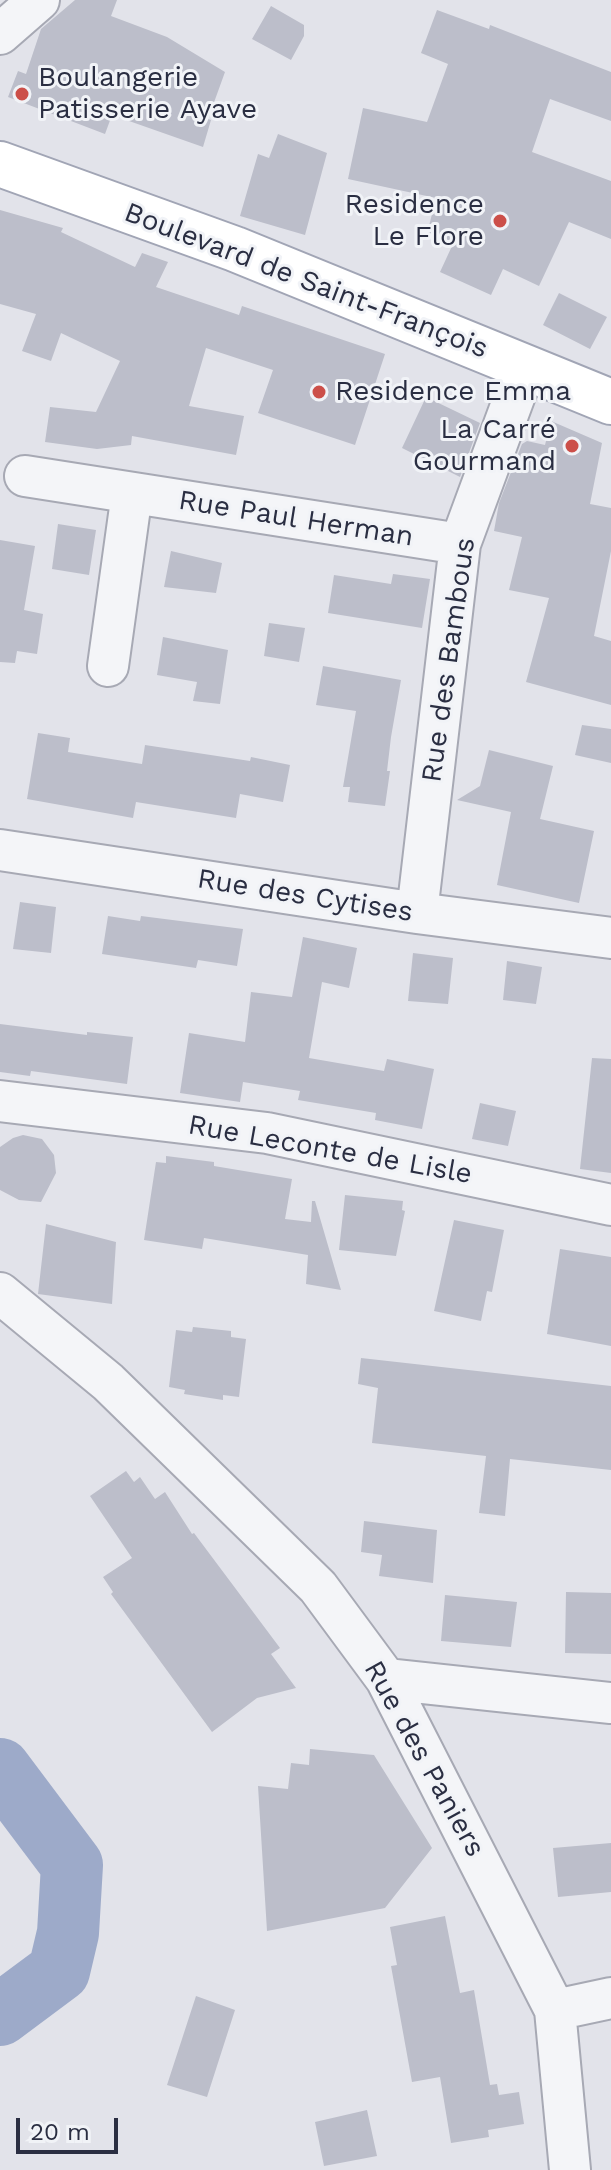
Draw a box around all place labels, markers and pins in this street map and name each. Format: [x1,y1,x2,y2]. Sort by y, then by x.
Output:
place label: Boulangerie Patisserie Ayave [38,61,257,127]
marker: Boulangerie Patisserie Ayave [13,85,31,103]
place label: Residence Le Flore [345,188,484,254]
marker: Residence Le Flore [491,212,509,230]
place label: Residence Emma [335,375,571,409]
marker: Residence Emma [310,383,328,401]
place label: La Carré Gourmand [413,413,556,479]
marker: La Carré Gourmand [563,437,581,455]

